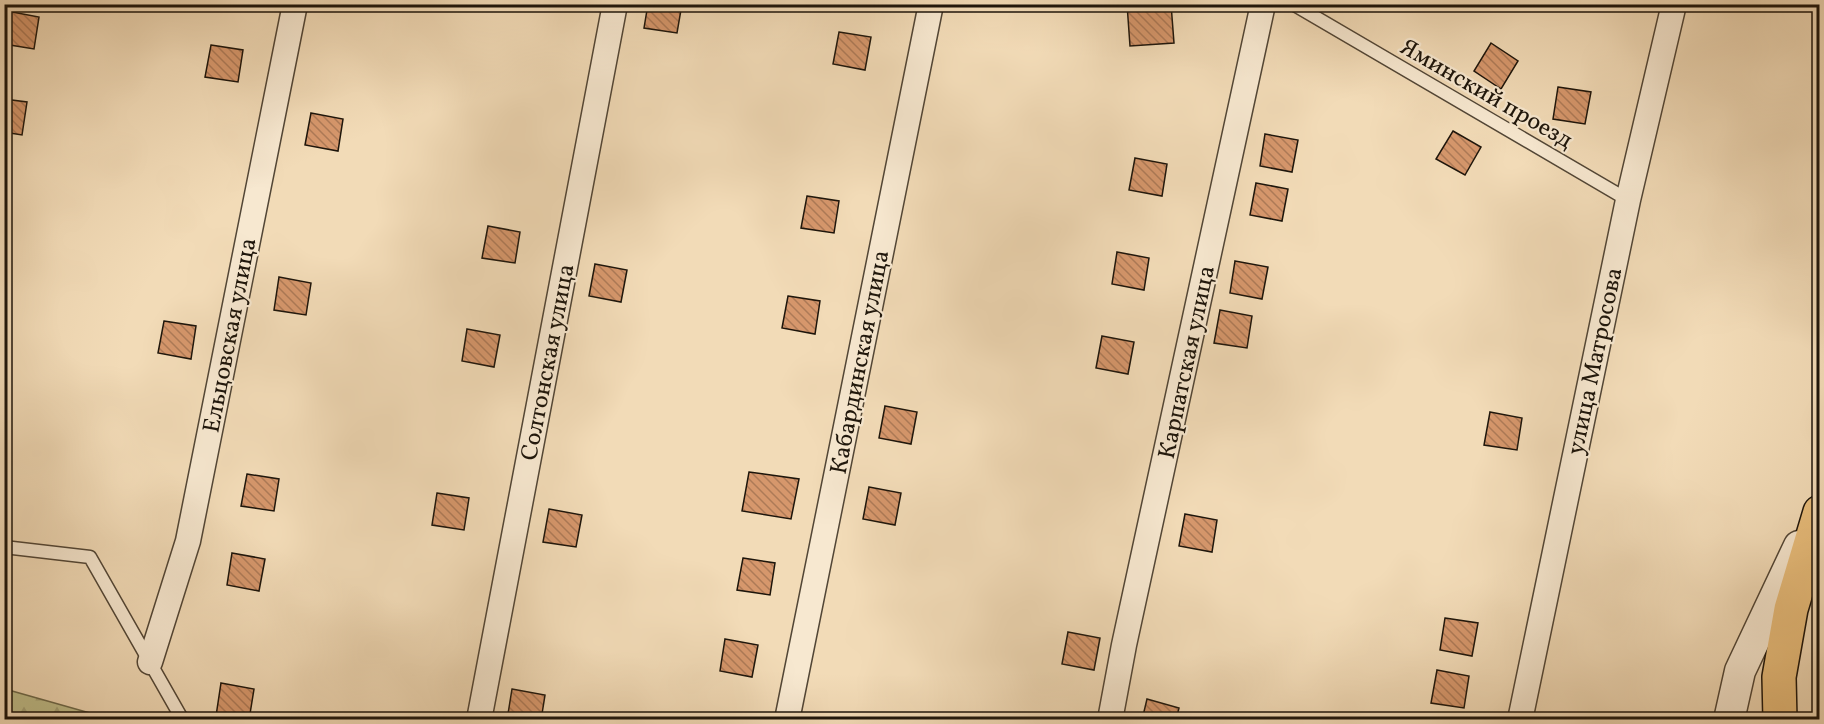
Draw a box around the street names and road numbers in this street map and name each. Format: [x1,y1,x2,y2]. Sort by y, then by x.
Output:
street label: Яминский проезд [1393,31,1579,158]
street label: Ельцовская улица [195,235,267,436]
street label: Кабардинская улица [823,247,899,477]
street label: Солтонская улица [513,261,585,464]
street label: Карпатская улица [1151,263,1225,462]
street label: улица Матросова [1559,264,1632,458]

